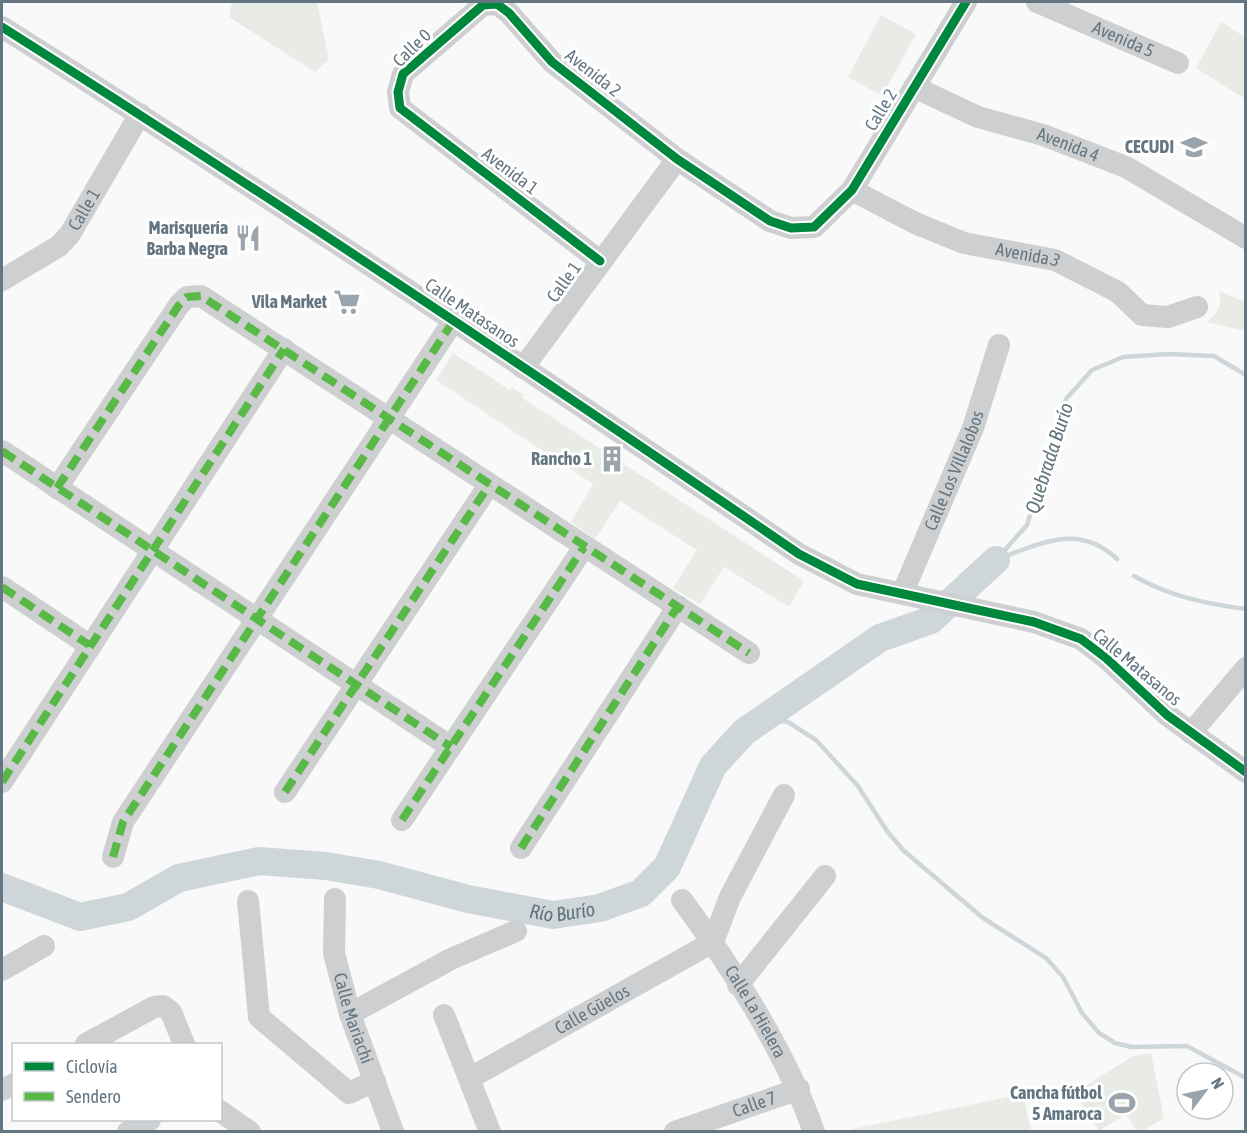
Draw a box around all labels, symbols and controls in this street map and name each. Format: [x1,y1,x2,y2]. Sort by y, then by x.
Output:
street label: Avenida 5 [1089,16,1157,61]
street label: Calle 0 [388,24,435,71]
street label: Avenida 2 [561,44,625,101]
street label: Calle 2 [860,85,901,134]
street label: Avenida 4 [1035,123,1102,166]
school or university icon: CECUDI [1179,132,1209,162]
place label: CECUDI [1125,136,1174,157]
street label: Avenida 1 [478,143,543,199]
street label: Calle 1 [63,185,104,234]
place label: Marisquería Barba Negra [147,217,228,259]
restaurant icon: Marisquería Barba Negra [233,223,263,253]
street label: Avenida 3 [994,238,1064,271]
street label: Calle 1 [542,257,585,306]
street label: Calle Matasanos [421,273,523,352]
supermarket icon: Vila Market [332,287,362,317]
place label: Vila Market [251,291,328,312]
water label: Quebrada Burío [1020,400,1077,516]
street label: Calle Los Villalobos [920,408,988,533]
building icon: Rancho 1 [597,444,627,474]
place label: Rancho 1 [531,448,592,469]
street label: Calle Matasanos [1089,624,1186,710]
water label: Río Burío [528,897,596,926]
street label: Calle La Hielera [721,962,791,1061]
street label: Calle Mariachi [330,970,378,1066]
street label: Calle Güelos [551,980,633,1038]
legend [12,1043,222,1121]
text: Ciclovía [66,1056,118,1077]
north arrow [1175,1061,1235,1121]
text: N [1208,1074,1228,1092]
place label: Cancha fútbol 5 Amaroca [1010,1082,1102,1124]
text: Sendero [66,1086,121,1107]
street label: Calle 7 [730,1087,779,1121]
sports icon: Cancha fútbol 5 Amaroca [1107,1088,1137,1118]

